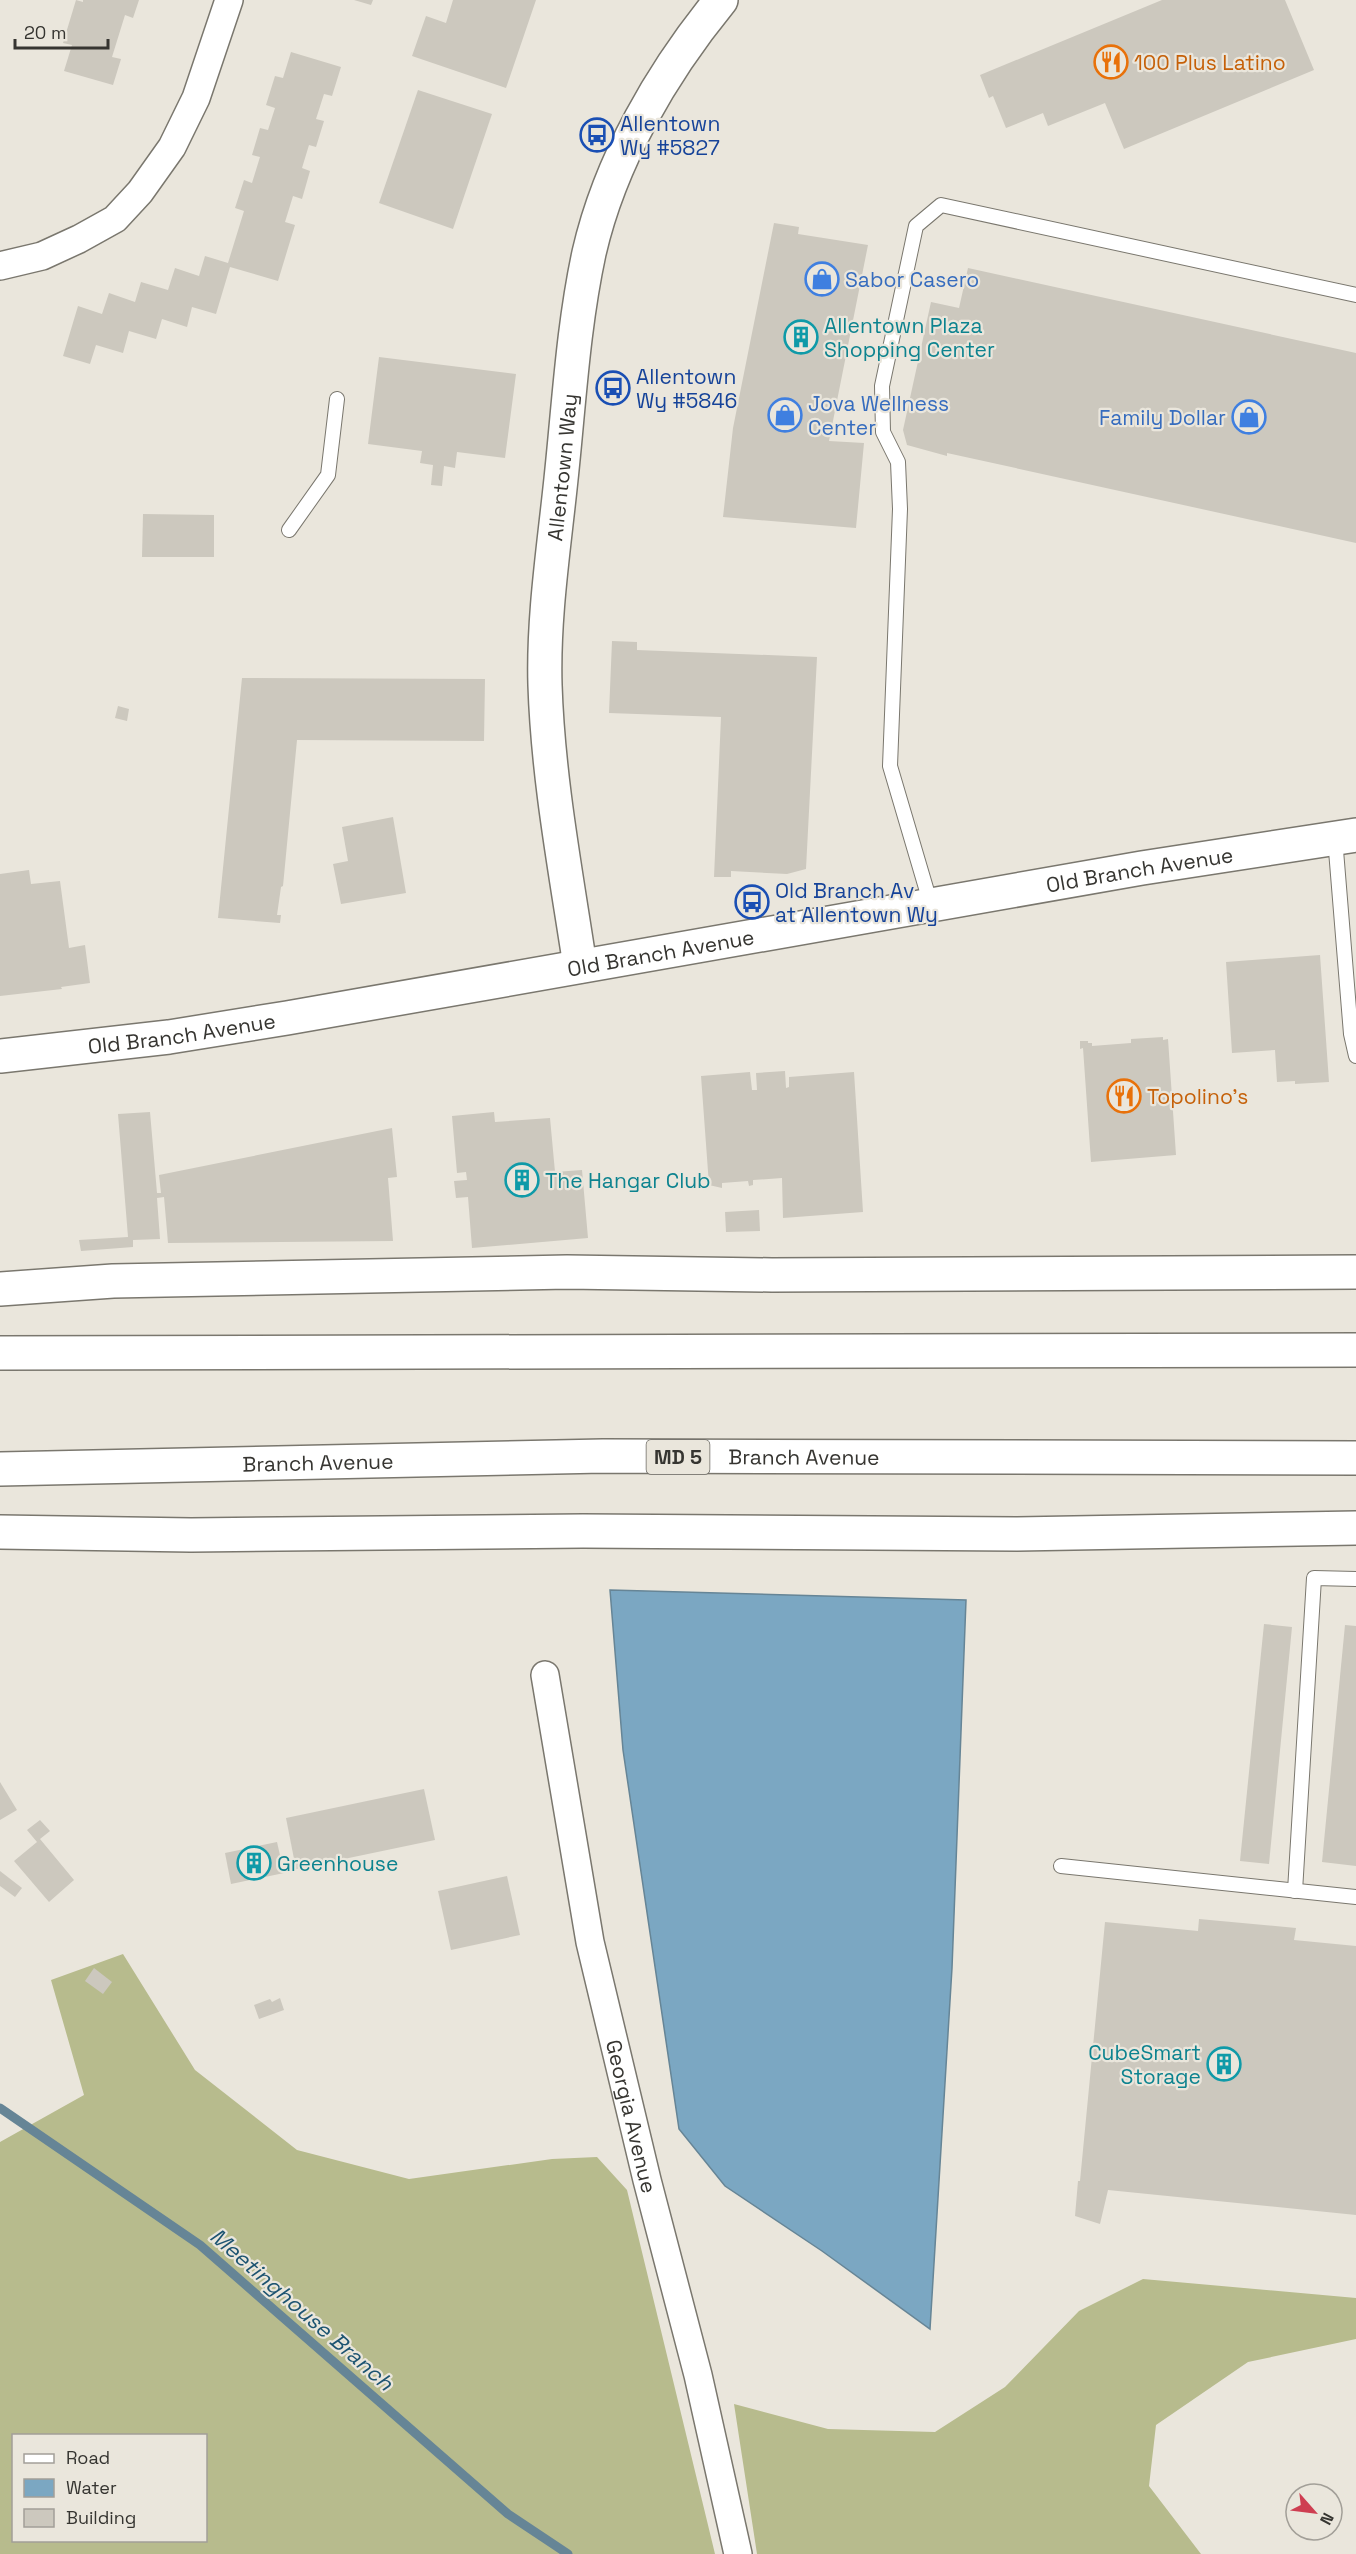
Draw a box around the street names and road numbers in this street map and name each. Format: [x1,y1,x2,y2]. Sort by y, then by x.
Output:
street label: Allentown Way [541,392,583,542]
street label: Old Branch Avenue [1044,841,1235,898]
street label: Old Branch Avenue [565,923,756,982]
street label: Old Branch Avenue [86,1007,277,1060]
road number: MD 5 [646,1440,710,1474]
street label: Branch Avenue [728,1443,879,1470]
street label: Branch Avenue [242,1447,394,1477]
street label: Georgia Avenue [600,2037,663,2196]

